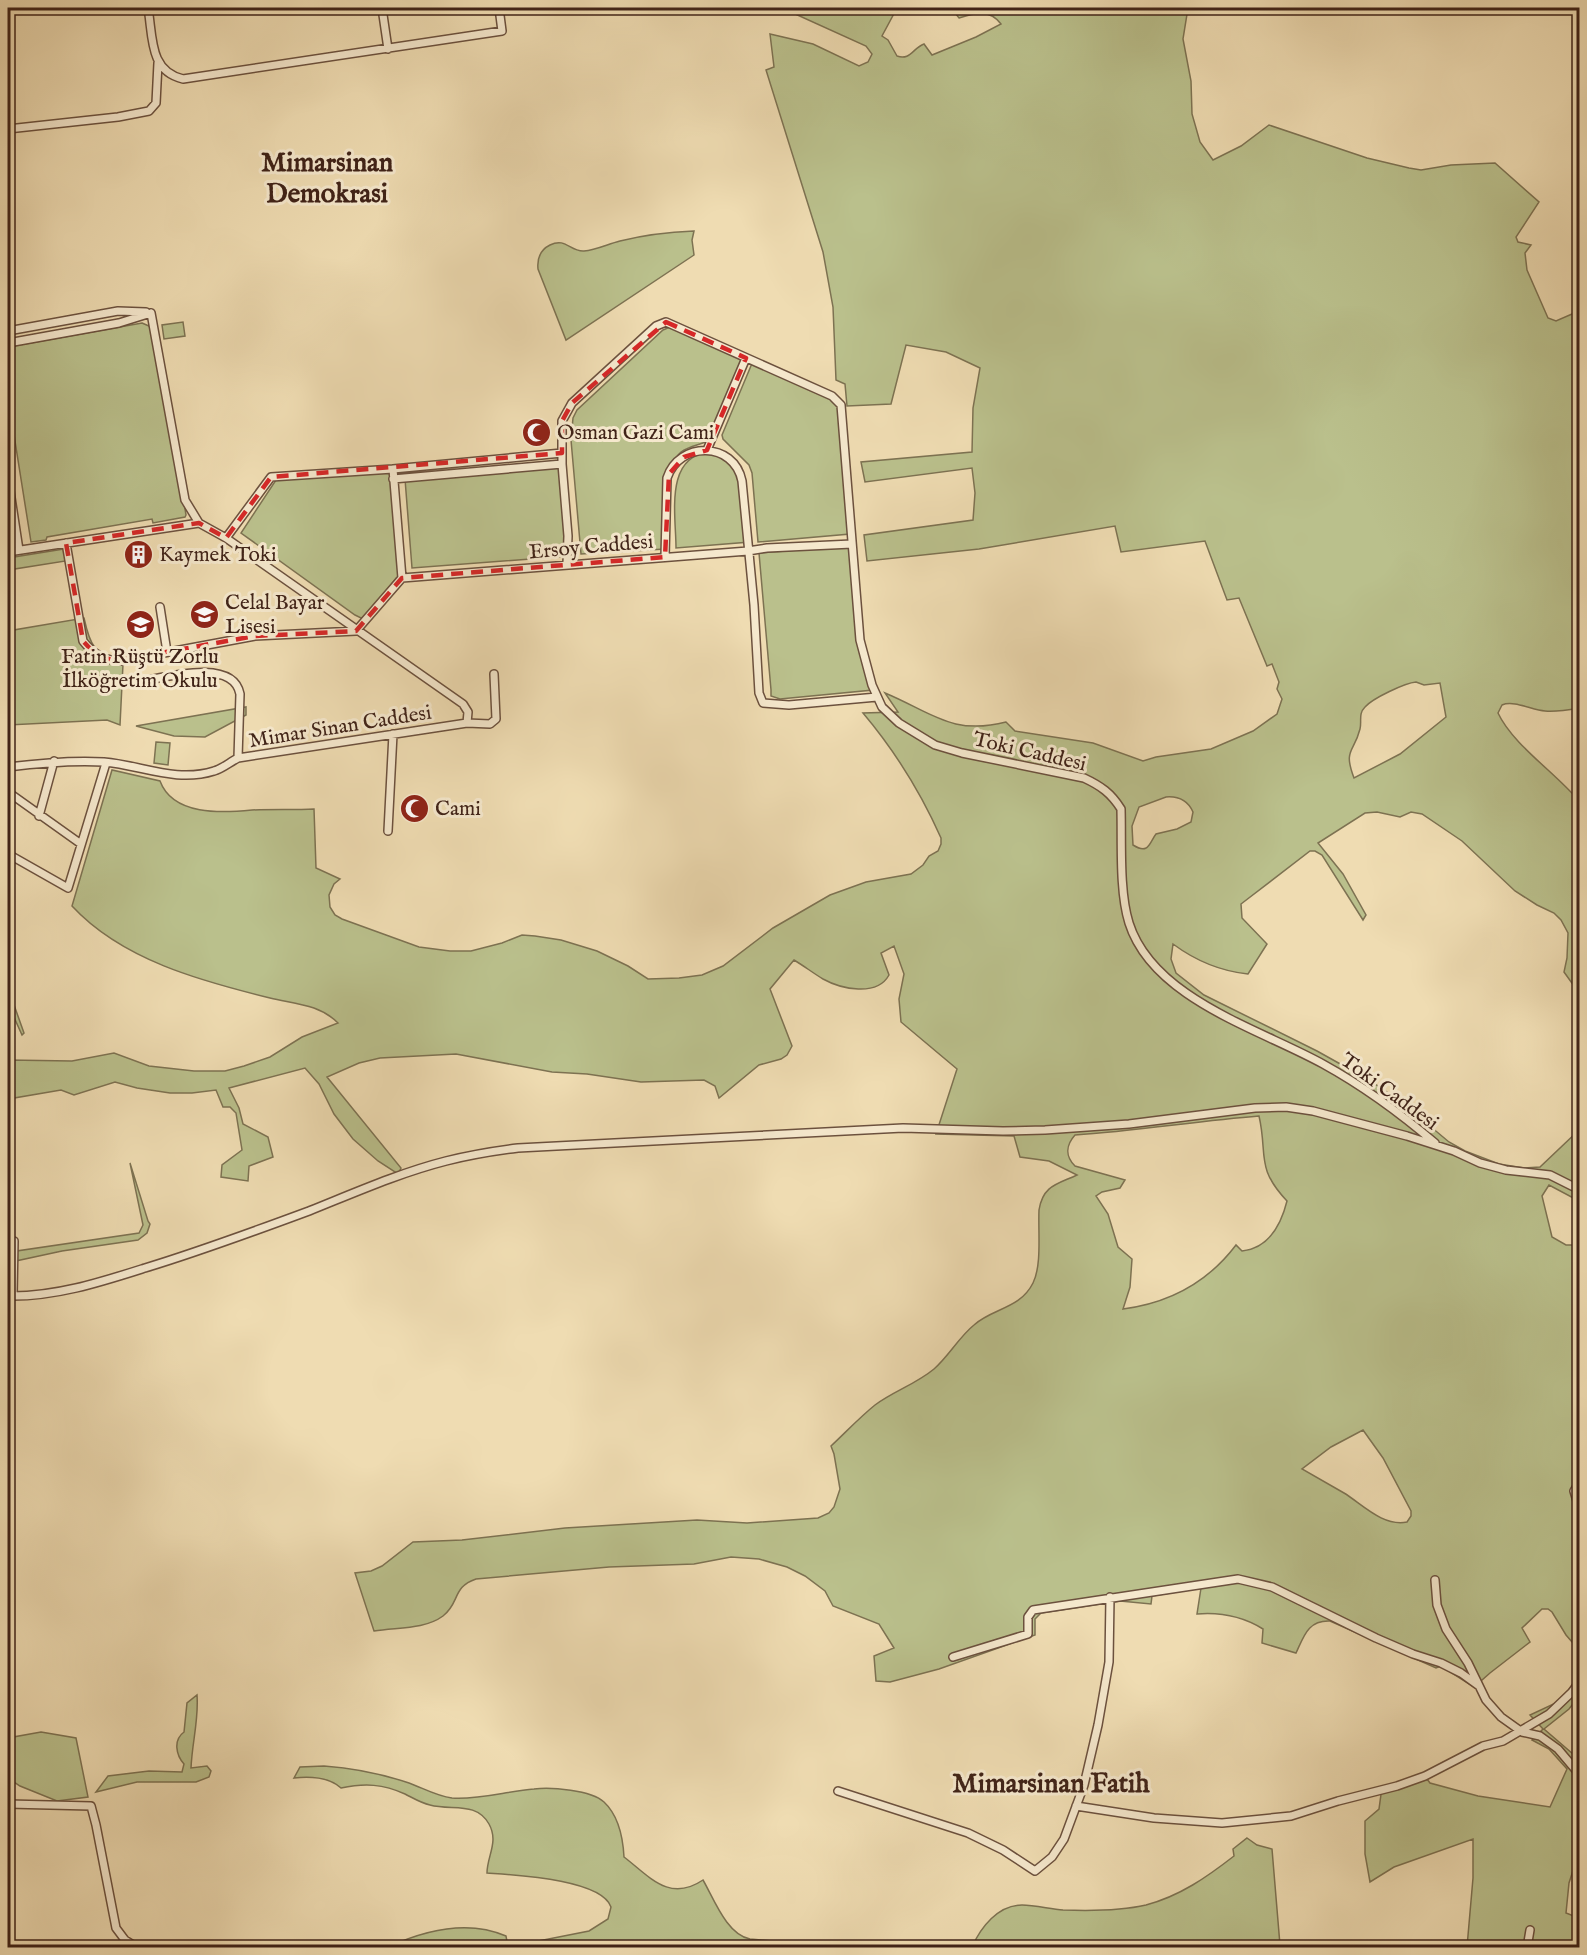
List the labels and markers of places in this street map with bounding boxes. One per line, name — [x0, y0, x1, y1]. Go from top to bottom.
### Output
mosque icon: Osman Gazi Cami — [520, 416, 552, 448]
place label: Osman Gazi Cami — [557, 420, 714, 447]
building icon: Kaymek Toki — [122, 538, 154, 570]
place label: Kaymek Toki — [159, 542, 277, 569]
place label: Celal Bayar Lisesi — [225, 590, 325, 641]
school or university icon: Celal Bayar Lisesi — [188, 598, 220, 630]
school or university icon: Fatin Rüştü Zorlu İlköğretim Okulu — [124, 609, 156, 641]
place label: Fatin Rüştü Zorlu İlköğretim Okulu — [61, 644, 219, 695]
mosque icon: Cami — [398, 792, 430, 824]
place label: Cami — [435, 796, 481, 823]

